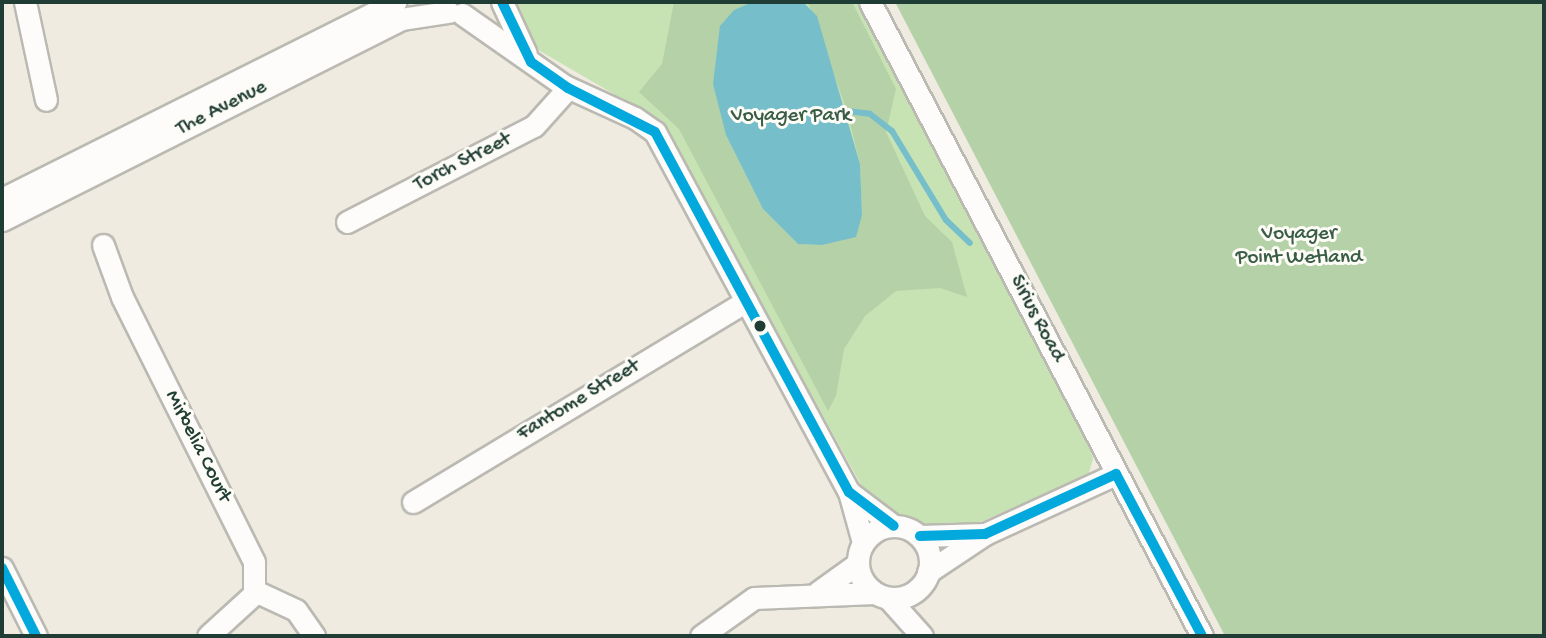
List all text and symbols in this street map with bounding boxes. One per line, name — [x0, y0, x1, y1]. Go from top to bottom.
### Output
street label: The Avenue — [172, 75, 272, 143]
park label: Voyager Park — [731, 104, 851, 130]
street label: Torch Street — [410, 128, 516, 198]
park label: Voyager Point Wetland — [1236, 222, 1362, 272]
street label: Sirius Road — [1003, 271, 1069, 367]
unlabelled marker — [753, 319, 767, 333]
street label: Fantome Street — [513, 355, 645, 447]
street label: Mirbelia Court — [158, 387, 236, 507]

